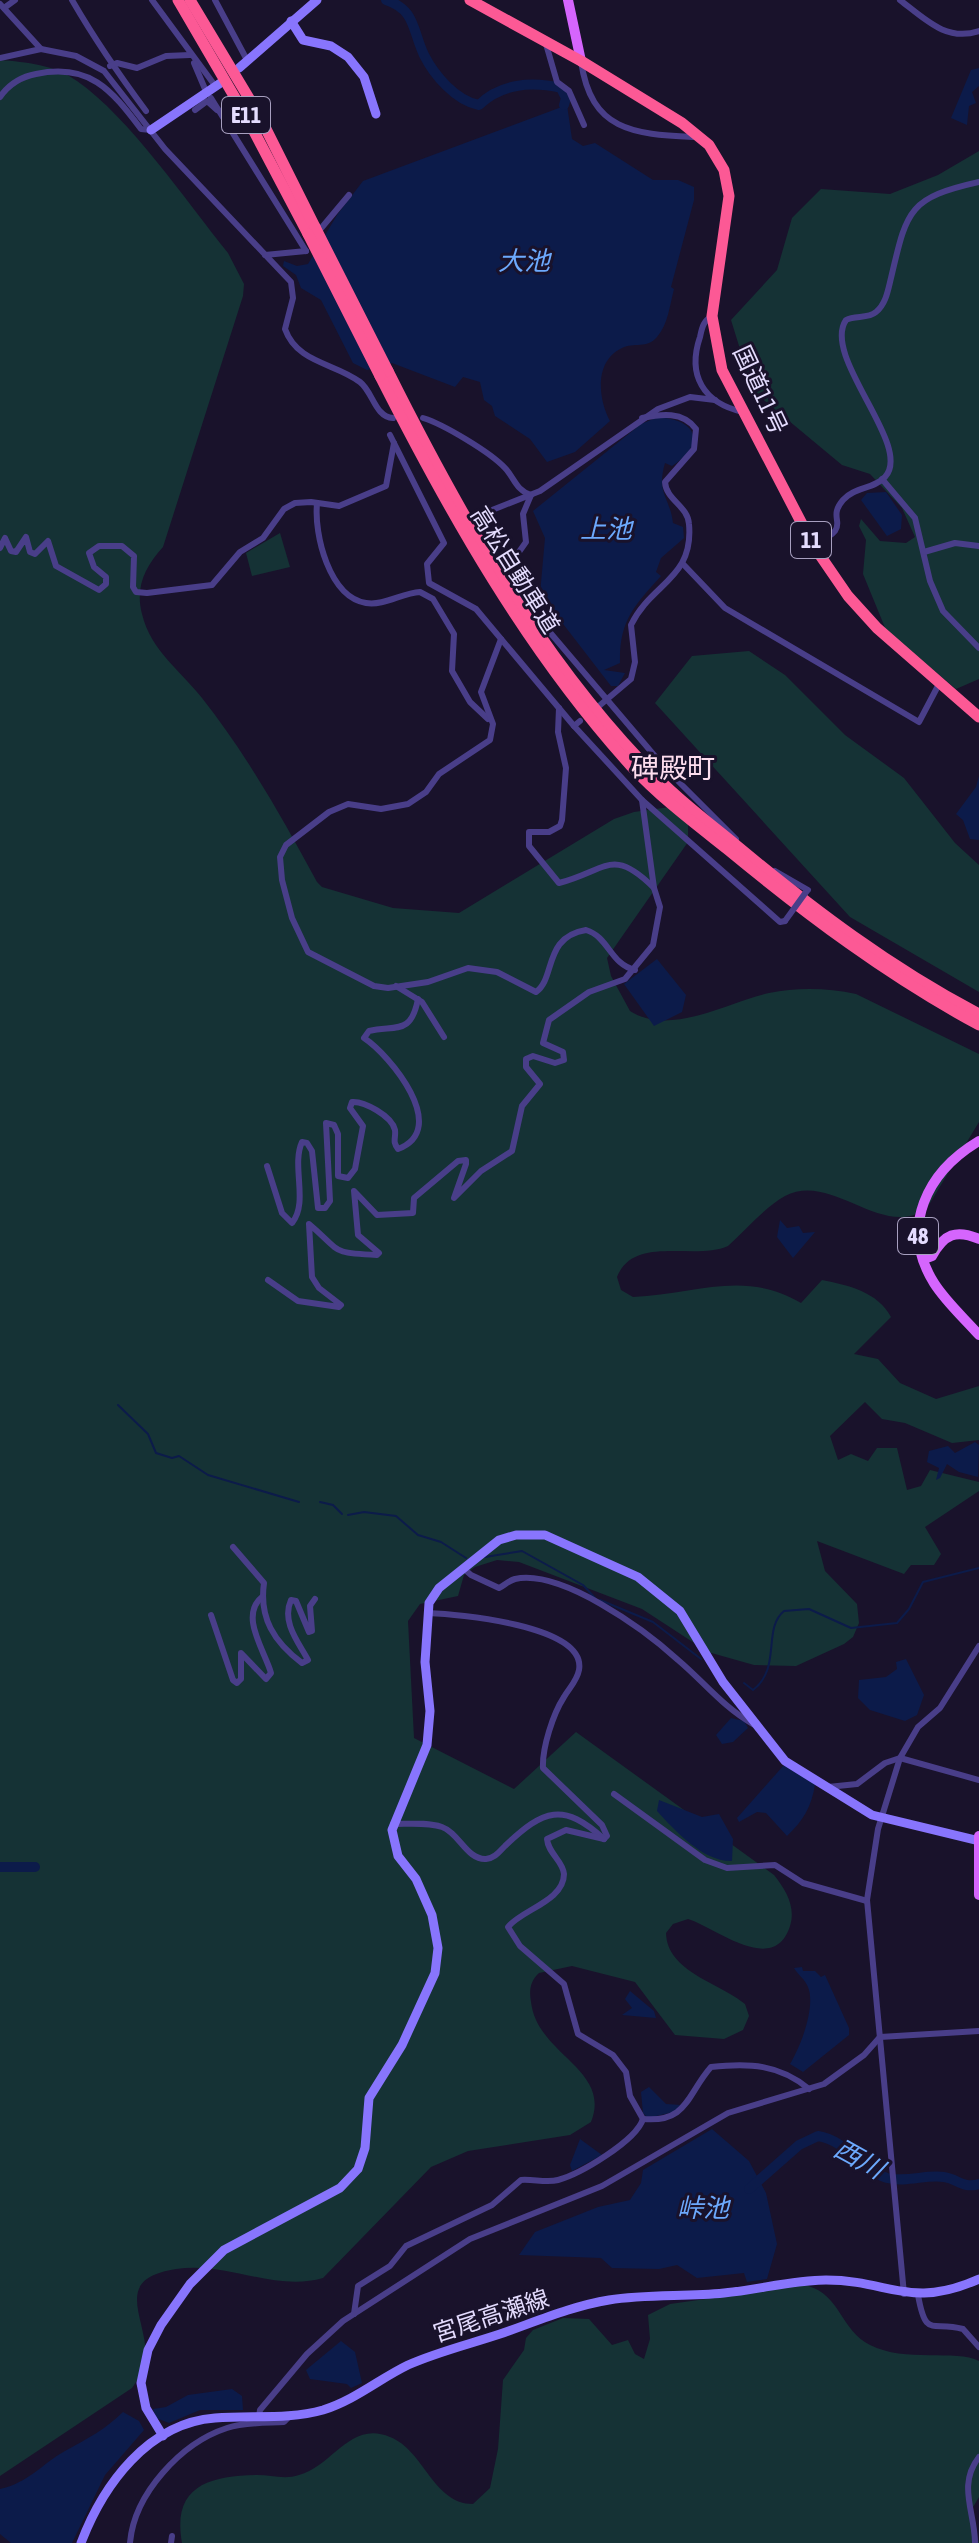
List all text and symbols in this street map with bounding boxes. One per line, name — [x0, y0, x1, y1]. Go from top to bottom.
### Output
road number: E11 — [222, 97, 270, 133]
water label: 大池 — [498, 246, 553, 276]
street label: 国道11号 — [728, 341, 793, 438]
street label: 高松自動車道 — [466, 502, 565, 638]
water label: 上池 — [580, 514, 635, 544]
road number: 11 — [791, 522, 831, 558]
district label: 碑殿町 — [631, 752, 715, 784]
road number: 48 — [898, 1218, 938, 1254]
water label: 西川 — [829, 2133, 892, 2186]
water label: 峠池 — [677, 2193, 732, 2223]
street label: 宮尾高瀬線 — [430, 2284, 552, 2347]

